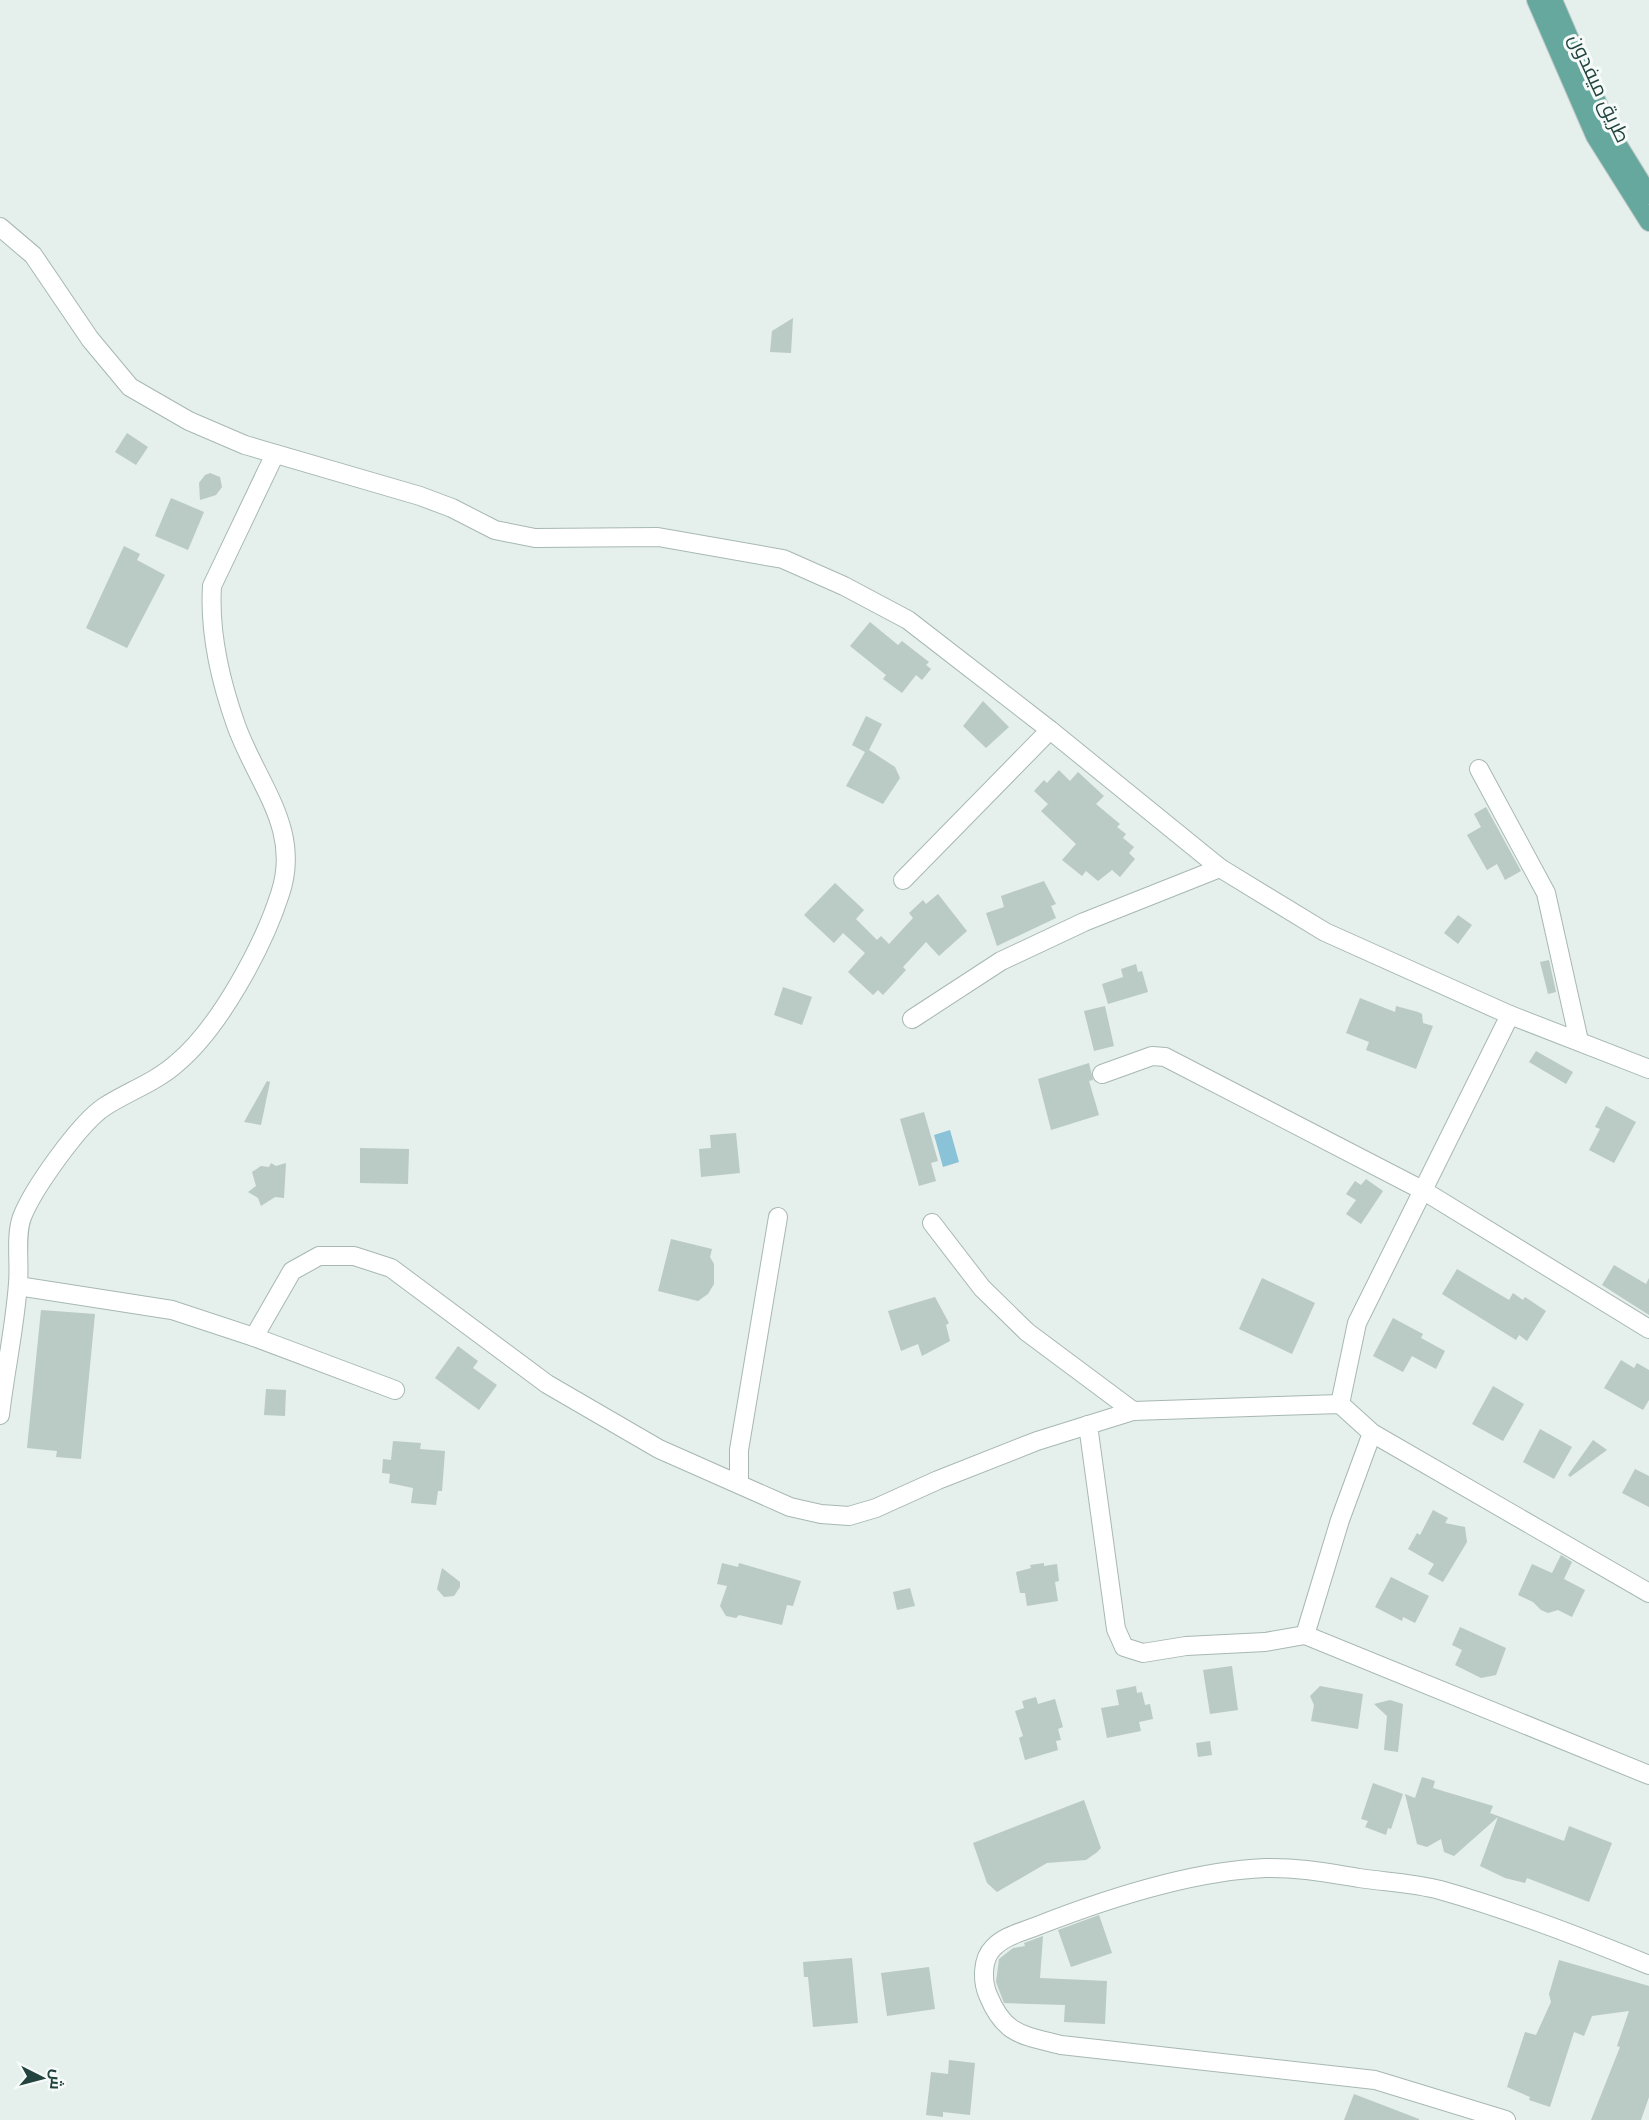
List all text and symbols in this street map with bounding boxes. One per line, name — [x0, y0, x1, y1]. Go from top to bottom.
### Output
street label: طريق ميفدون — [1563, 29, 1637, 147]
north arrow — [12, 2048, 72, 2108]
text: ش — [45, 2068, 69, 2091]

